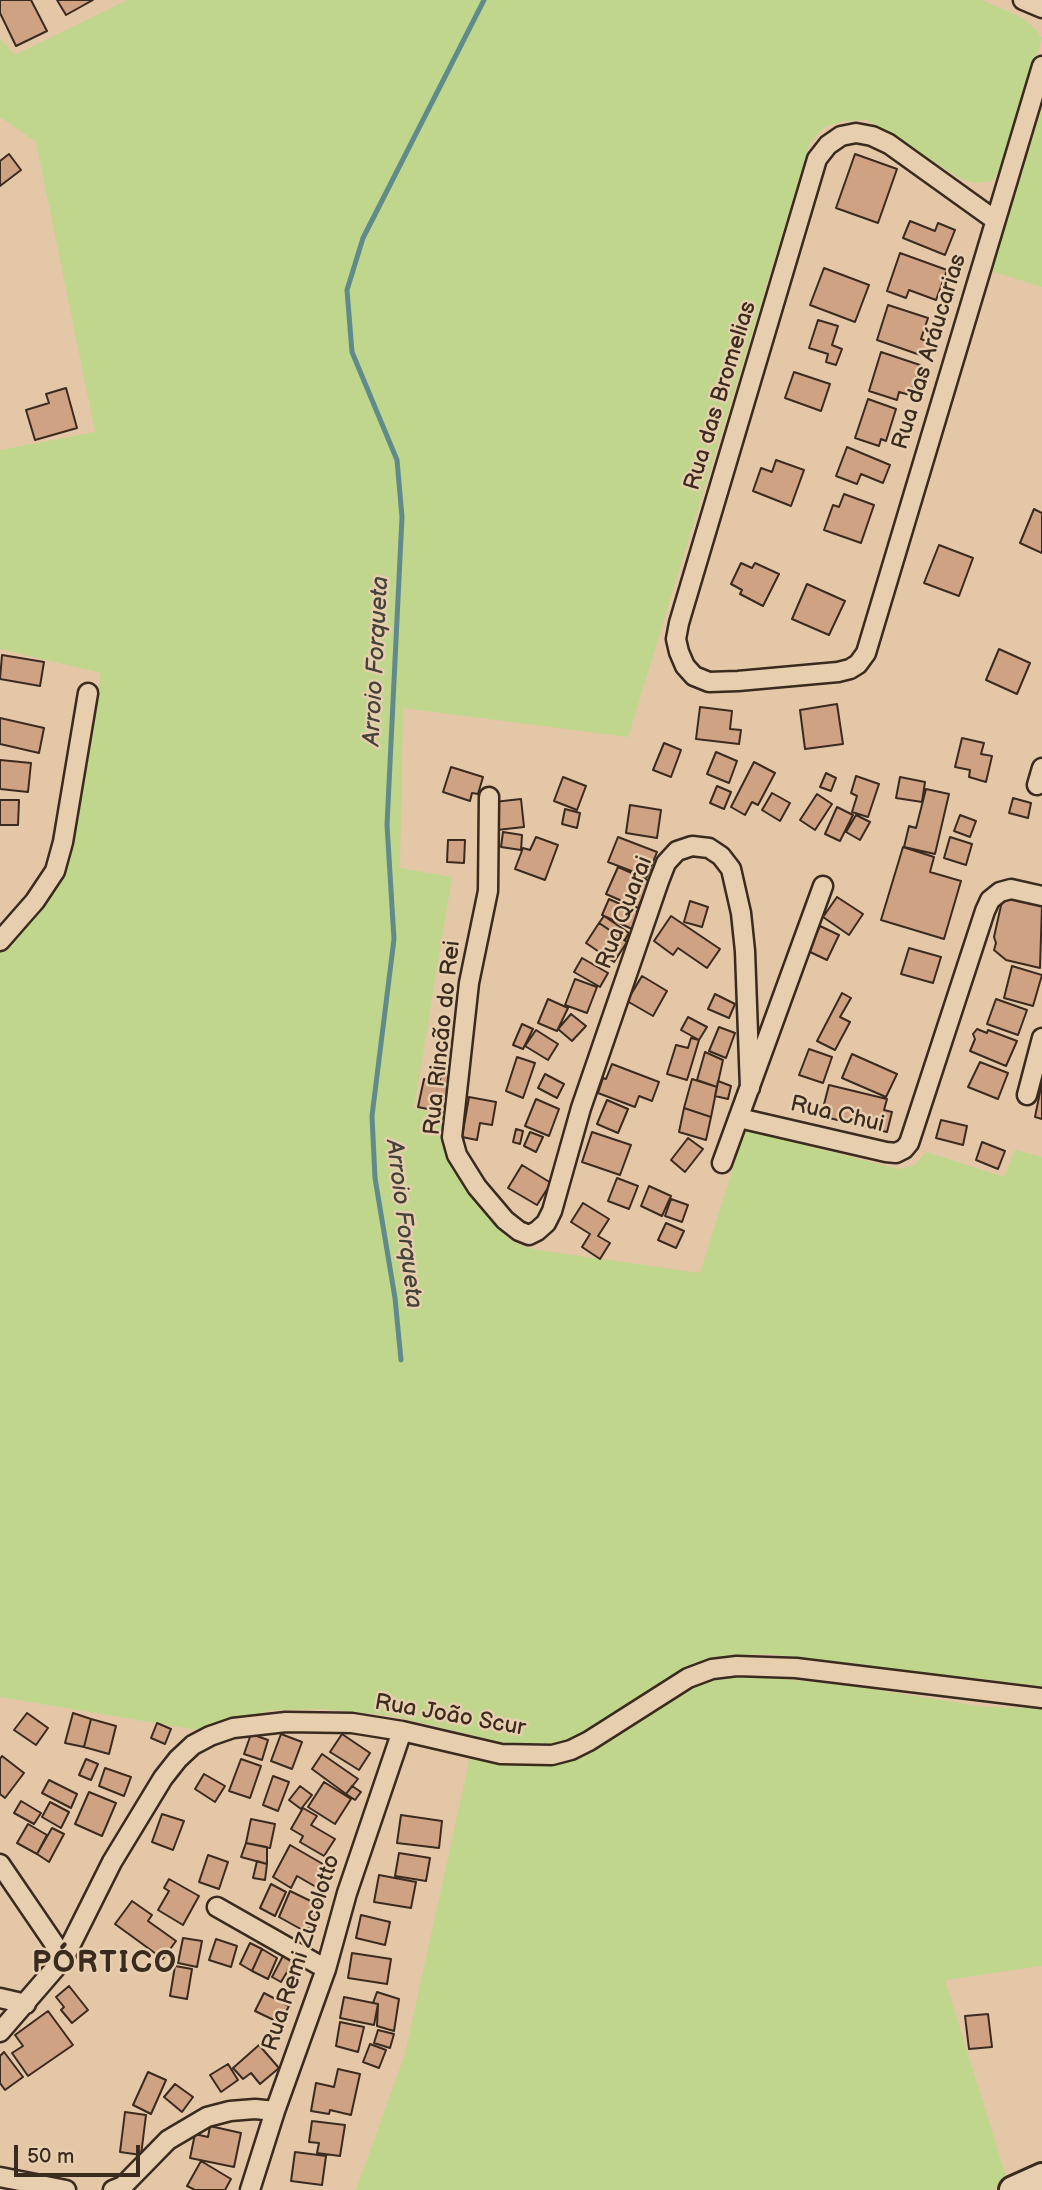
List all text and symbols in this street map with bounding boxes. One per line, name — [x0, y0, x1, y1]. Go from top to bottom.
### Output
street label: Rua das Aráucarias — [887, 251, 973, 453]
street label: Rua das Bromelias — [679, 298, 763, 494]
water label: Arroio Forqueta — [358, 575, 396, 747]
street label: Rua Quarai — [591, 853, 659, 973]
street label: Rua Rincão do Rei — [419, 939, 467, 1137]
street label: Rua Chui — [787, 1091, 887, 1139]
water label: Arroio Forqueta — [378, 1138, 428, 1310]
street label: Rua João Scur — [372, 1689, 528, 1743]
street label: Rua Remi Zucolotto — [257, 1851, 347, 2055]
district label: PÓRTICO — [33, 1946, 177, 1982]
scale bar — [18, 2130, 144, 2174]
text: 50 m — [27, 2144, 74, 2169]

